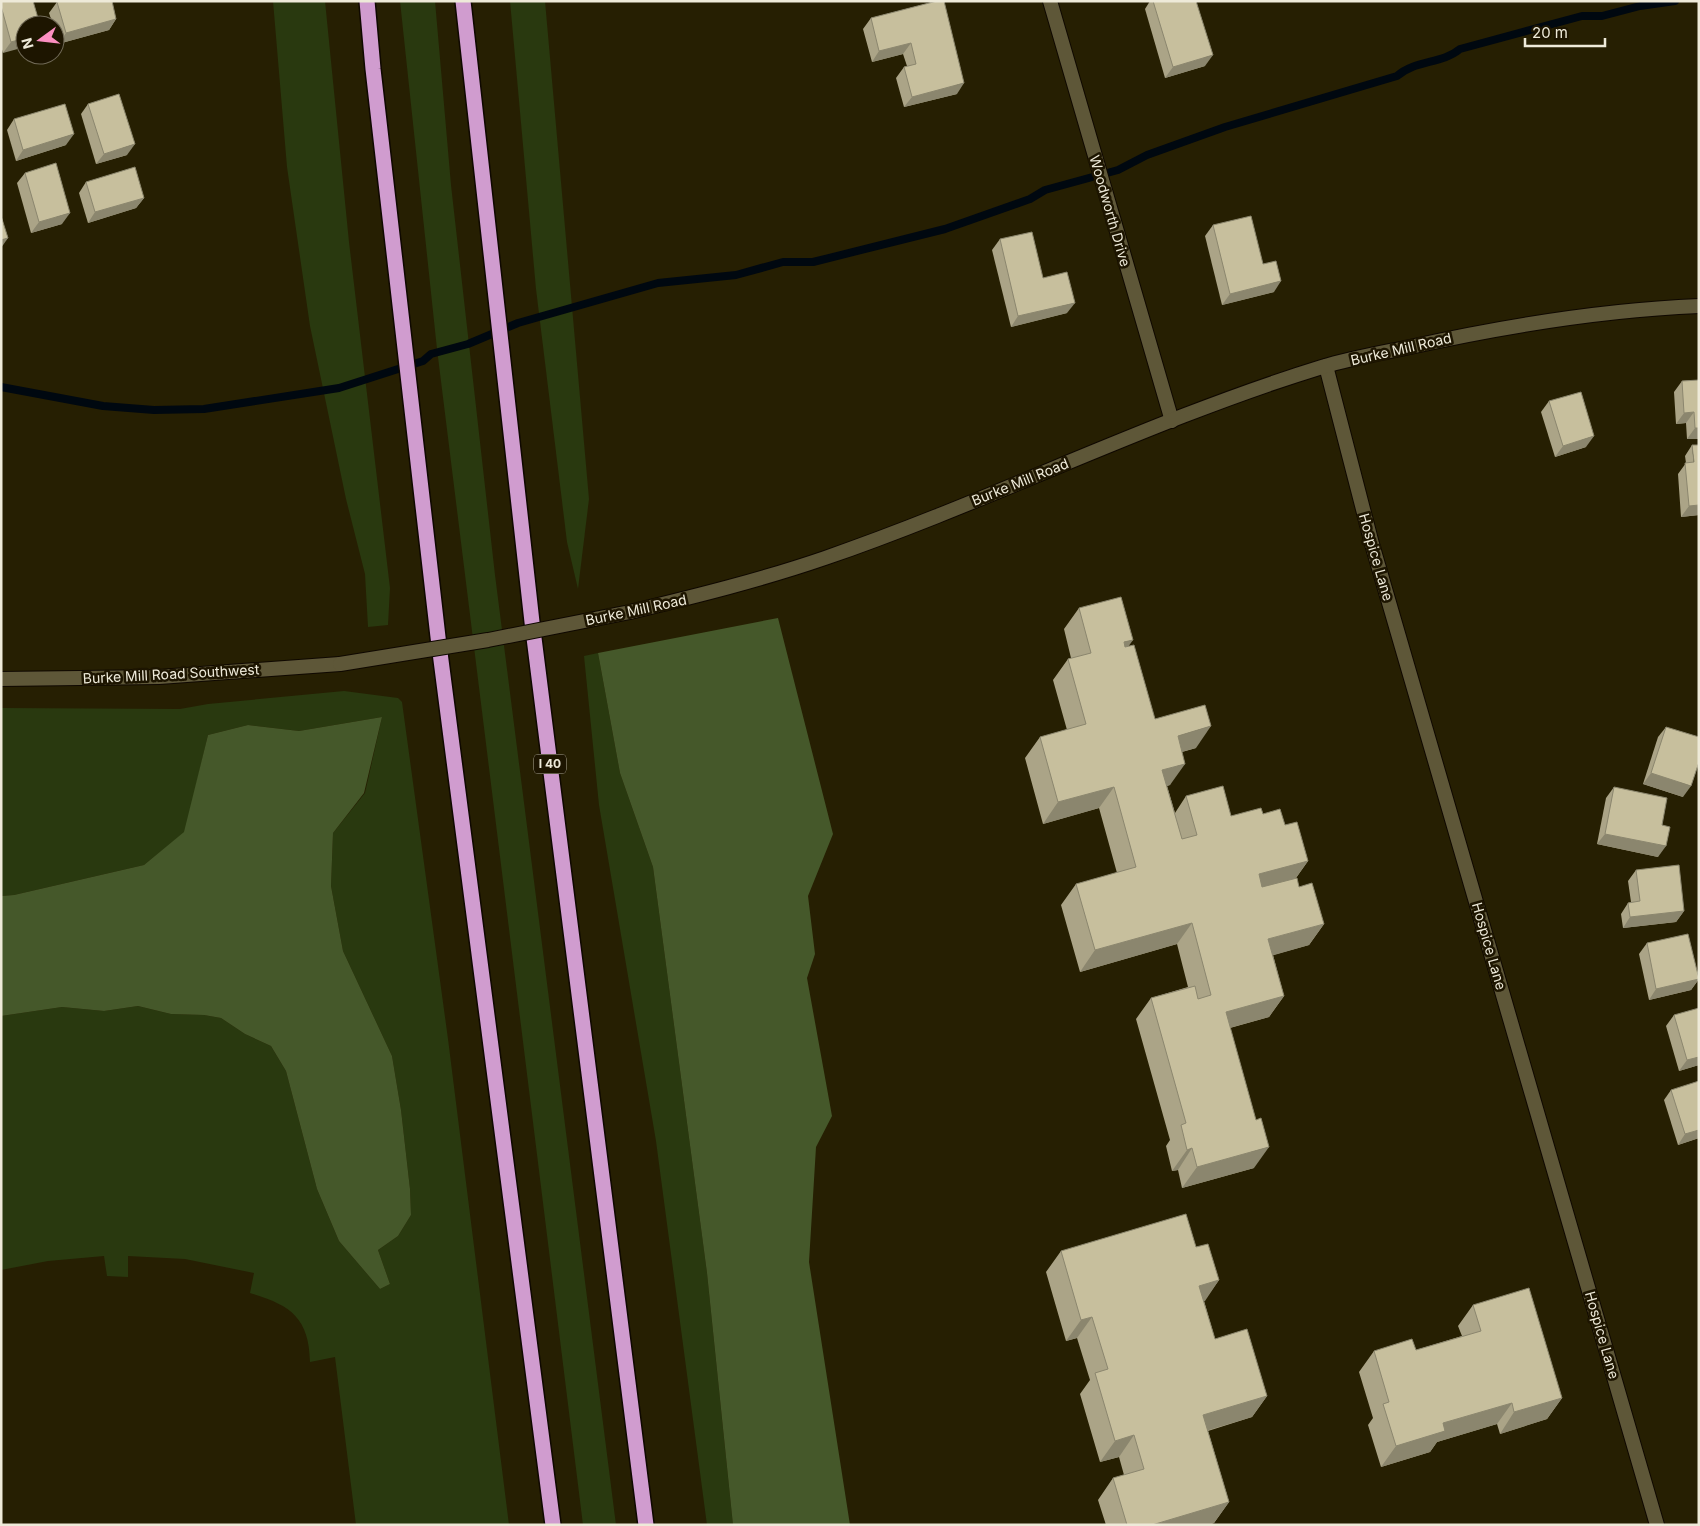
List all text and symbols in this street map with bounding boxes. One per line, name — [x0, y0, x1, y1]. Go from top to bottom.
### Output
north arrow — [15, 15, 65, 65]
scale bar — [1525, 15, 1605, 47]
text: 20 m — [1532, 23, 1568, 42]
text: N — [17, 36, 37, 51]
street label: Woodworth Drive — [1086, 153, 1135, 269]
street label: Burke Mill Road — [1349, 329, 1453, 368]
street label: Burke Mill Road — [969, 454, 1071, 509]
street label: Hospice Lane — [1356, 511, 1397, 603]
street label: Burke Mill Road — [584, 590, 688, 629]
street label: Burke Mill Road Southwest — [82, 660, 260, 687]
road number: I 40 — [534, 754, 566, 774]
street label: Hospice Lane — [1469, 900, 1510, 992]
street label: Hospice Lane — [1582, 1289, 1623, 1381]

